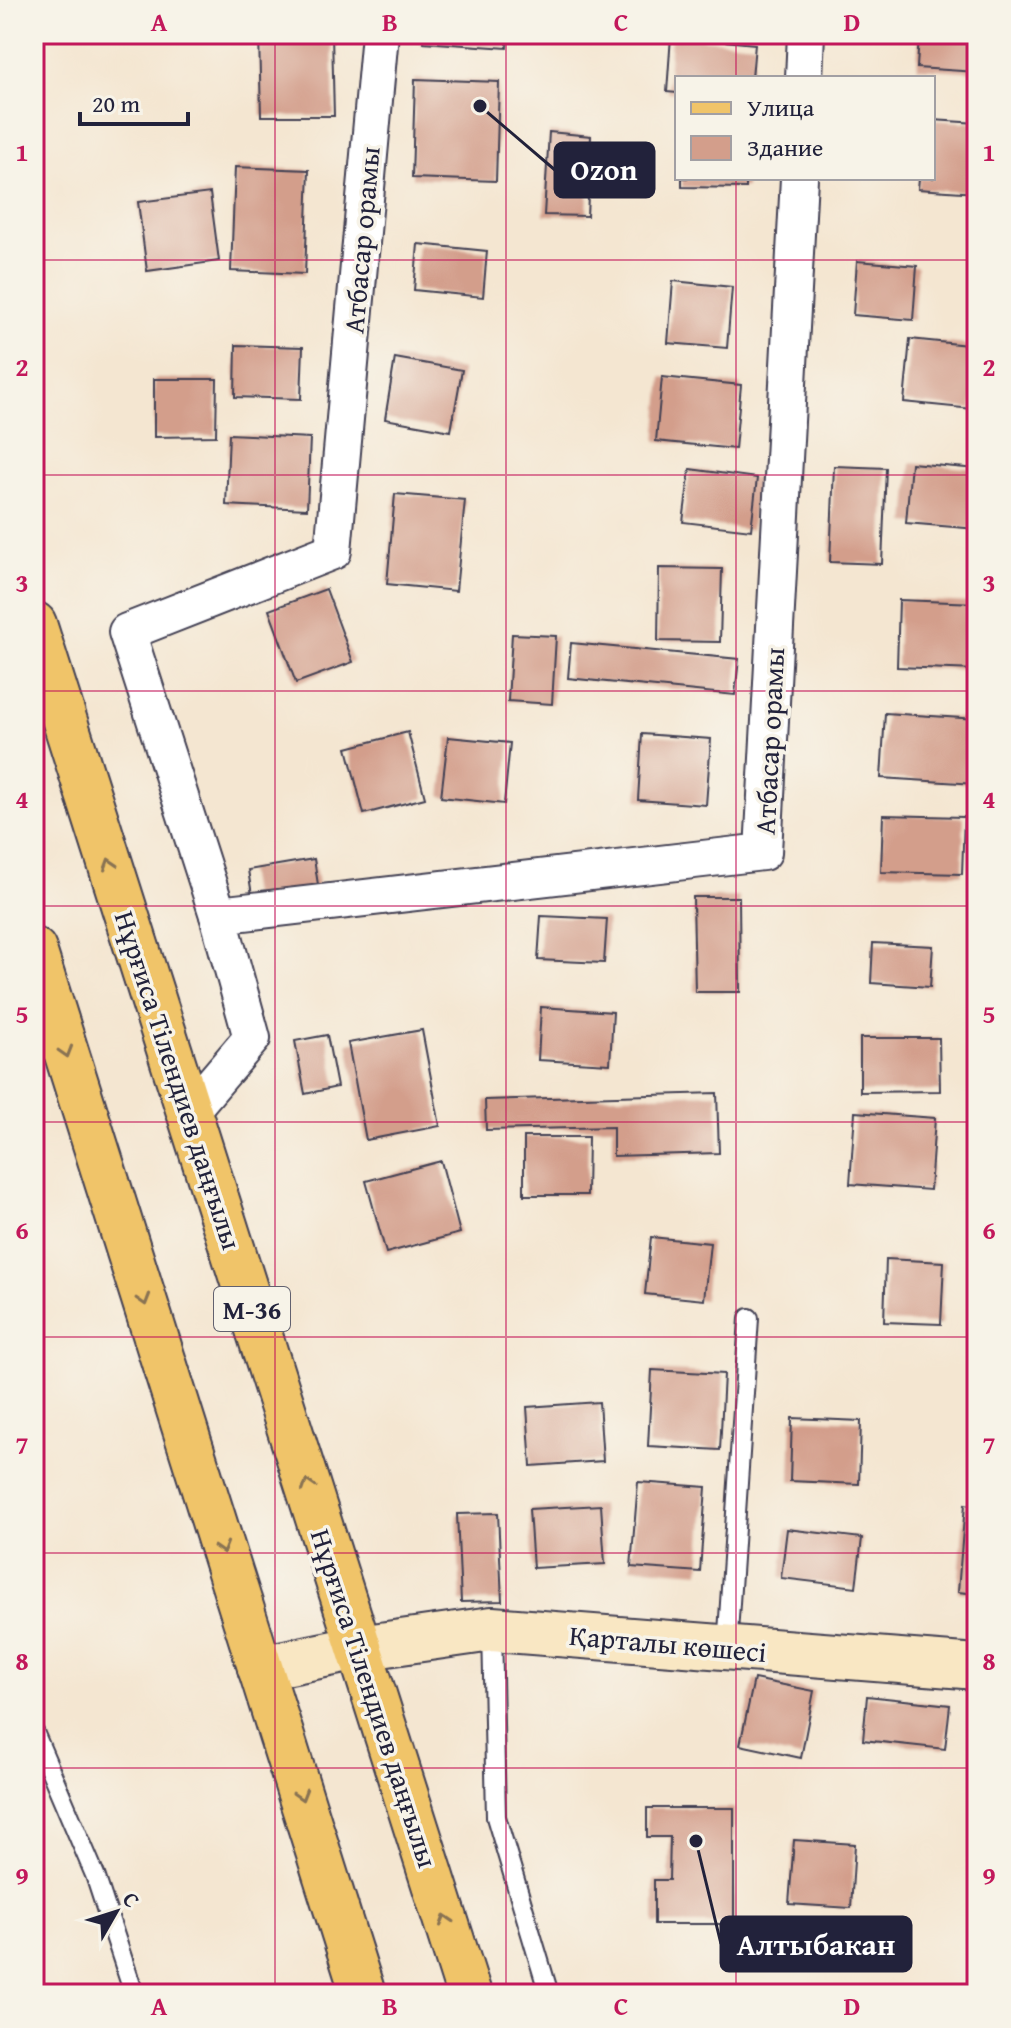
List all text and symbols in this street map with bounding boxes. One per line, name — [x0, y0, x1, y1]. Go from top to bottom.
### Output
text: A — [151, 2, 168, 41]
text: B — [382, 2, 398, 41]
text: C — [614, 2, 628, 41]
text: D — [844, 2, 860, 41]
scale bar — [80, 76, 188, 126]
legend — [675, 76, 935, 180]
text: 20 m — [92, 86, 140, 121]
text: Улица — [747, 90, 815, 125]
text: Здание — [747, 130, 823, 165]
text: 1 — [15, 132, 29, 171]
text: 1 — [982, 132, 996, 171]
callout: Ozon — [555, 143, 654, 197]
street label: Атбасар орамы — [332, 145, 390, 335]
text: Ozon — [571, 147, 638, 191]
text: 2 — [15, 347, 29, 386]
text: 2 — [982, 347, 996, 386]
text: 3 — [15, 563, 29, 602]
text: 3 — [982, 563, 996, 602]
street label: Атбасар орамы — [744, 646, 794, 836]
text: 4 — [15, 779, 29, 818]
text: 4 — [982, 779, 996, 818]
one-way arrow — [103, 857, 119, 871]
street label: Нұрғиса Тілендиев даңғылы — [105, 905, 253, 1255]
text: 5 — [15, 994, 29, 1033]
text: 5 — [982, 994, 996, 1033]
one-way arrow — [57, 1044, 73, 1058]
text: 6 — [15, 1210, 29, 1249]
text: 6 — [982, 1210, 996, 1249]
road number: M-36 — [214, 1287, 290, 1331]
one-way arrow — [135, 1292, 151, 1306]
text: 7 — [15, 1425, 29, 1464]
text: 7 — [982, 1425, 996, 1464]
one-way arrow — [301, 1479, 317, 1493]
street label: Нұрғиса Тілендиев даңғылы — [301, 1523, 449, 1873]
one-way arrow — [213, 1540, 229, 1554]
street label: Қарталы көшесі — [568, 1614, 768, 1672]
text: 8 — [15, 1641, 29, 1680]
text: 8 — [982, 1641, 996, 1680]
one-way arrow — [292, 1788, 308, 1802]
text: 9 — [15, 1856, 29, 1895]
text: 9 — [982, 1856, 996, 1895]
north arrow — [76, 1872, 156, 1952]
text: С — [115, 1885, 148, 1914]
one-way arrow — [439, 1913, 455, 1927]
callout: Алтыбакан — [721, 1917, 911, 1971]
text: Алтыбакан — [737, 1922, 895, 1966]
text: A — [151, 1986, 168, 2025]
text: B — [382, 1986, 398, 2025]
text: C — [614, 1986, 628, 2025]
text: D — [844, 1986, 860, 2025]

